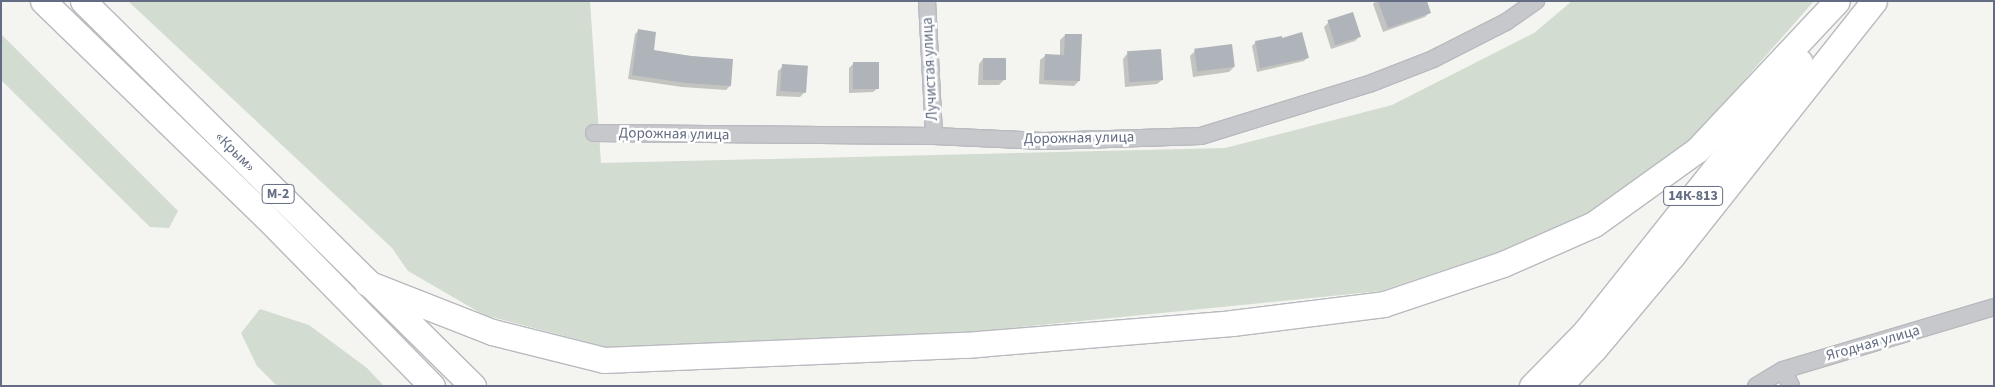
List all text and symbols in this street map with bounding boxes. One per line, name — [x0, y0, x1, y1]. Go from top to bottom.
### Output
street label: Лучистая улица — [918, 17, 942, 121]
street label: Дорожная улица — [619, 124, 729, 144]
street label: «Крым» — [211, 128, 259, 176]
street label: Дорожная улица — [1024, 128, 1134, 148]
road number: М-2 — [260, 182, 296, 205]
road number: 14К-813 — [1663, 185, 1723, 208]
street label: Ягодная улица — [1824, 321, 1922, 365]

